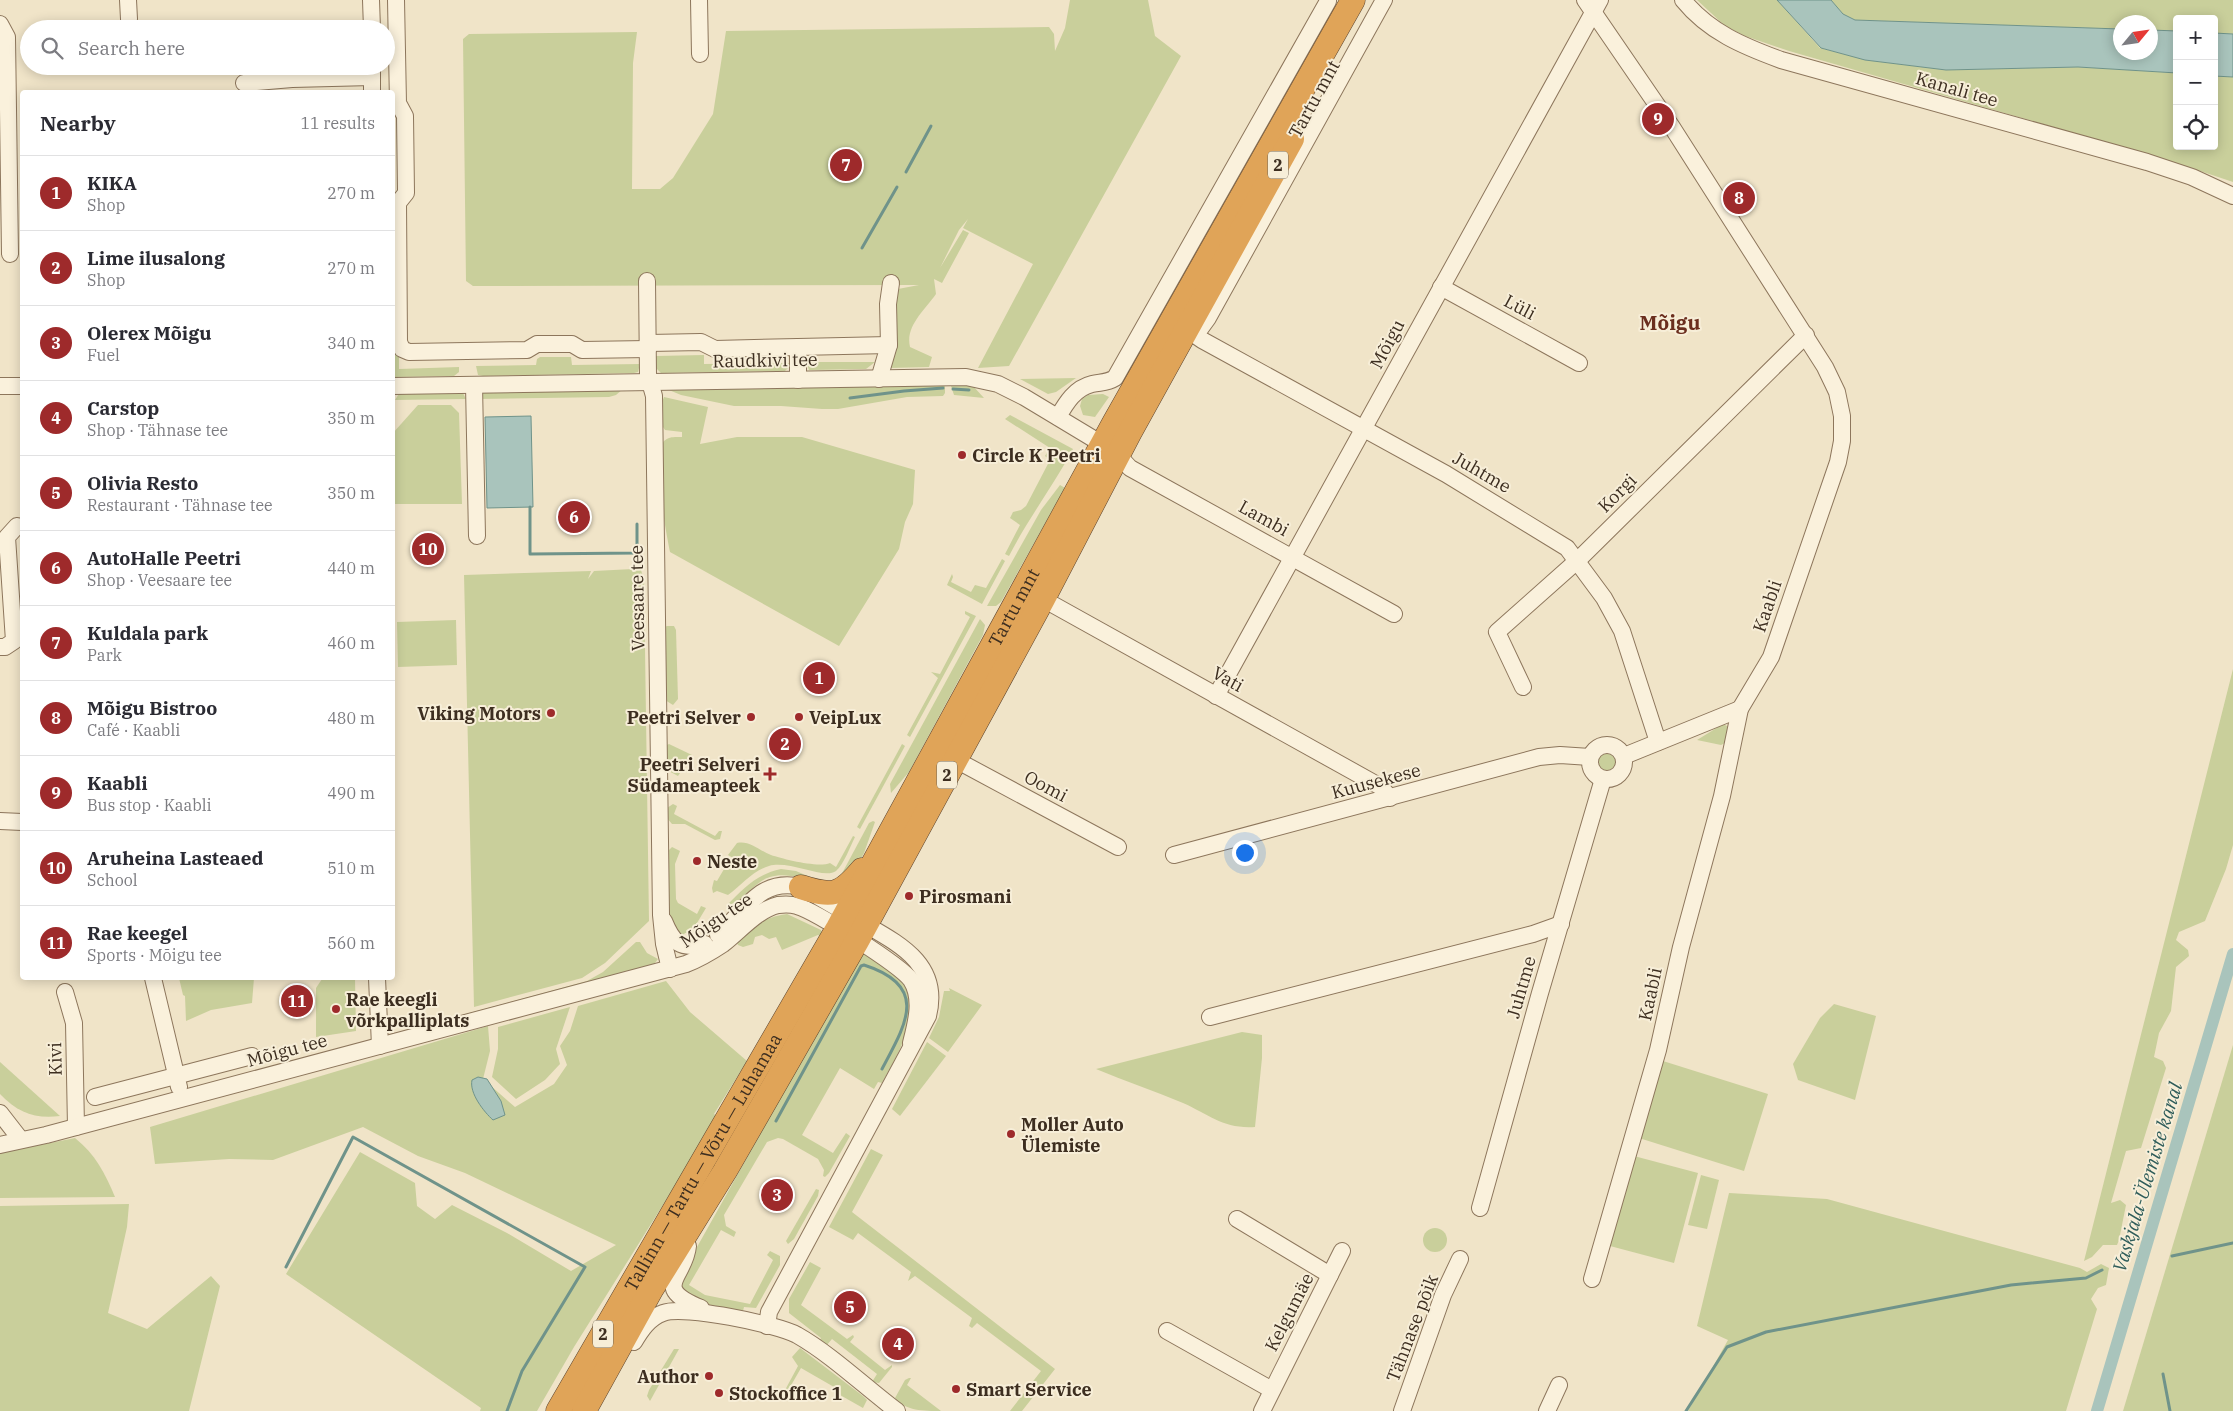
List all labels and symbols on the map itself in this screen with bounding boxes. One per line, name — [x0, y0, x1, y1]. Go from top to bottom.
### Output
north arrow — [2113, 15, 2158, 60]
street label: Tartu mnt — [1283, 56, 1345, 142]
street label: Kanali tee — [1913, 66, 2001, 112]
pin: 9 — [1642, 100, 1674, 138]
pin: 7 — [830, 146, 862, 184]
road number: 2 — [1268, 152, 1288, 178]
pin: 8 — [1723, 179, 1755, 217]
street label: Lüli — [1500, 289, 1540, 325]
district label: Mõigu — [1640, 309, 1700, 336]
street label: Mõigu — [1365, 315, 1409, 373]
street label: Raudkivi tee — [712, 348, 818, 372]
place label: Circle K Peetri — [972, 444, 1101, 467]
street label: Juhtme — [1449, 446, 1515, 498]
marker: Circle K Peetri — [956, 449, 968, 461]
street label: Korgi — [1593, 468, 1642, 517]
street label: Lambi — [1235, 495, 1294, 541]
pin: 6 — [558, 498, 590, 536]
pin: 10 — [412, 530, 444, 568]
street label: Veesaare tee — [625, 545, 649, 651]
street label: Tartu mnt — [983, 564, 1044, 650]
street label: Kaabli — [1747, 577, 1787, 635]
pin: 1 — [803, 659, 835, 697]
street label: Vati — [1208, 661, 1248, 697]
place label: Viking Motors — [417, 702, 541, 725]
place label: Peetri Selver — [627, 706, 741, 729]
place label: VeipLux — [809, 706, 882, 729]
marker: Viking Motors — [545, 707, 557, 719]
marker: Peetri Selver — [745, 711, 757, 723]
marker: VeipLux — [793, 711, 805, 723]
pin: 2 — [769, 725, 801, 763]
place label: Peetri Selveri Südameapteek — [628, 753, 761, 797]
street label: Kuusekese — [1329, 758, 1423, 804]
road number: 2 — [937, 762, 957, 788]
street label: Oomi — [1020, 765, 1072, 807]
marker: Peetri Selveri Südameapteek — [764, 768, 776, 780]
your location — [1232, 840, 1258, 866]
place label: Neste — [707, 850, 757, 873]
marker: Neste — [691, 855, 703, 867]
place label: Pirosmani — [919, 885, 1011, 908]
street label: Mõigu tee — [675, 887, 757, 953]
marker: Pirosmani — [903, 890, 915, 902]
street label: Juhtme — [1501, 953, 1541, 1021]
street label: Kaabli — [1633, 965, 1667, 1023]
pin: 11 — [281, 982, 313, 1020]
place label: Rae keegli võrkpalliplats — [346, 988, 469, 1032]
marker: Rae keegli võrkpalliplats — [330, 1003, 342, 1015]
street label: Mõigu tee — [244, 1028, 330, 1072]
street label: Tallinn — Tartu — Võru — Luhamaa — [619, 1029, 786, 1295]
street label: Kivi — [43, 1042, 67, 1076]
water label: Vaskjala-Ülemiste kanal — [2107, 1079, 2187, 1275]
place label: Moller Auto Ülemiste — [1021, 1113, 1124, 1157]
marker: Moller Auto Ülemiste — [1005, 1128, 1017, 1140]
pin: 3 — [761, 1176, 793, 1214]
street label: Kelgumäe — [1259, 1269, 1319, 1355]
street label: Tähnase põik — [1381, 1270, 1443, 1385]
pin: 5 — [834, 1288, 866, 1326]
road number: 2 — [593, 1320, 613, 1348]
pin: 4 — [882, 1325, 914, 1363]
place label: Author — [637, 1365, 699, 1388]
marker: Author — [703, 1370, 715, 1382]
place label: Smart Service — [966, 1378, 1092, 1401]
place label: Stockoffice 1 — [729, 1382, 842, 1405]
marker: Smart Service — [950, 1383, 962, 1395]
marker: Stockoffice 1 — [713, 1387, 725, 1399]

